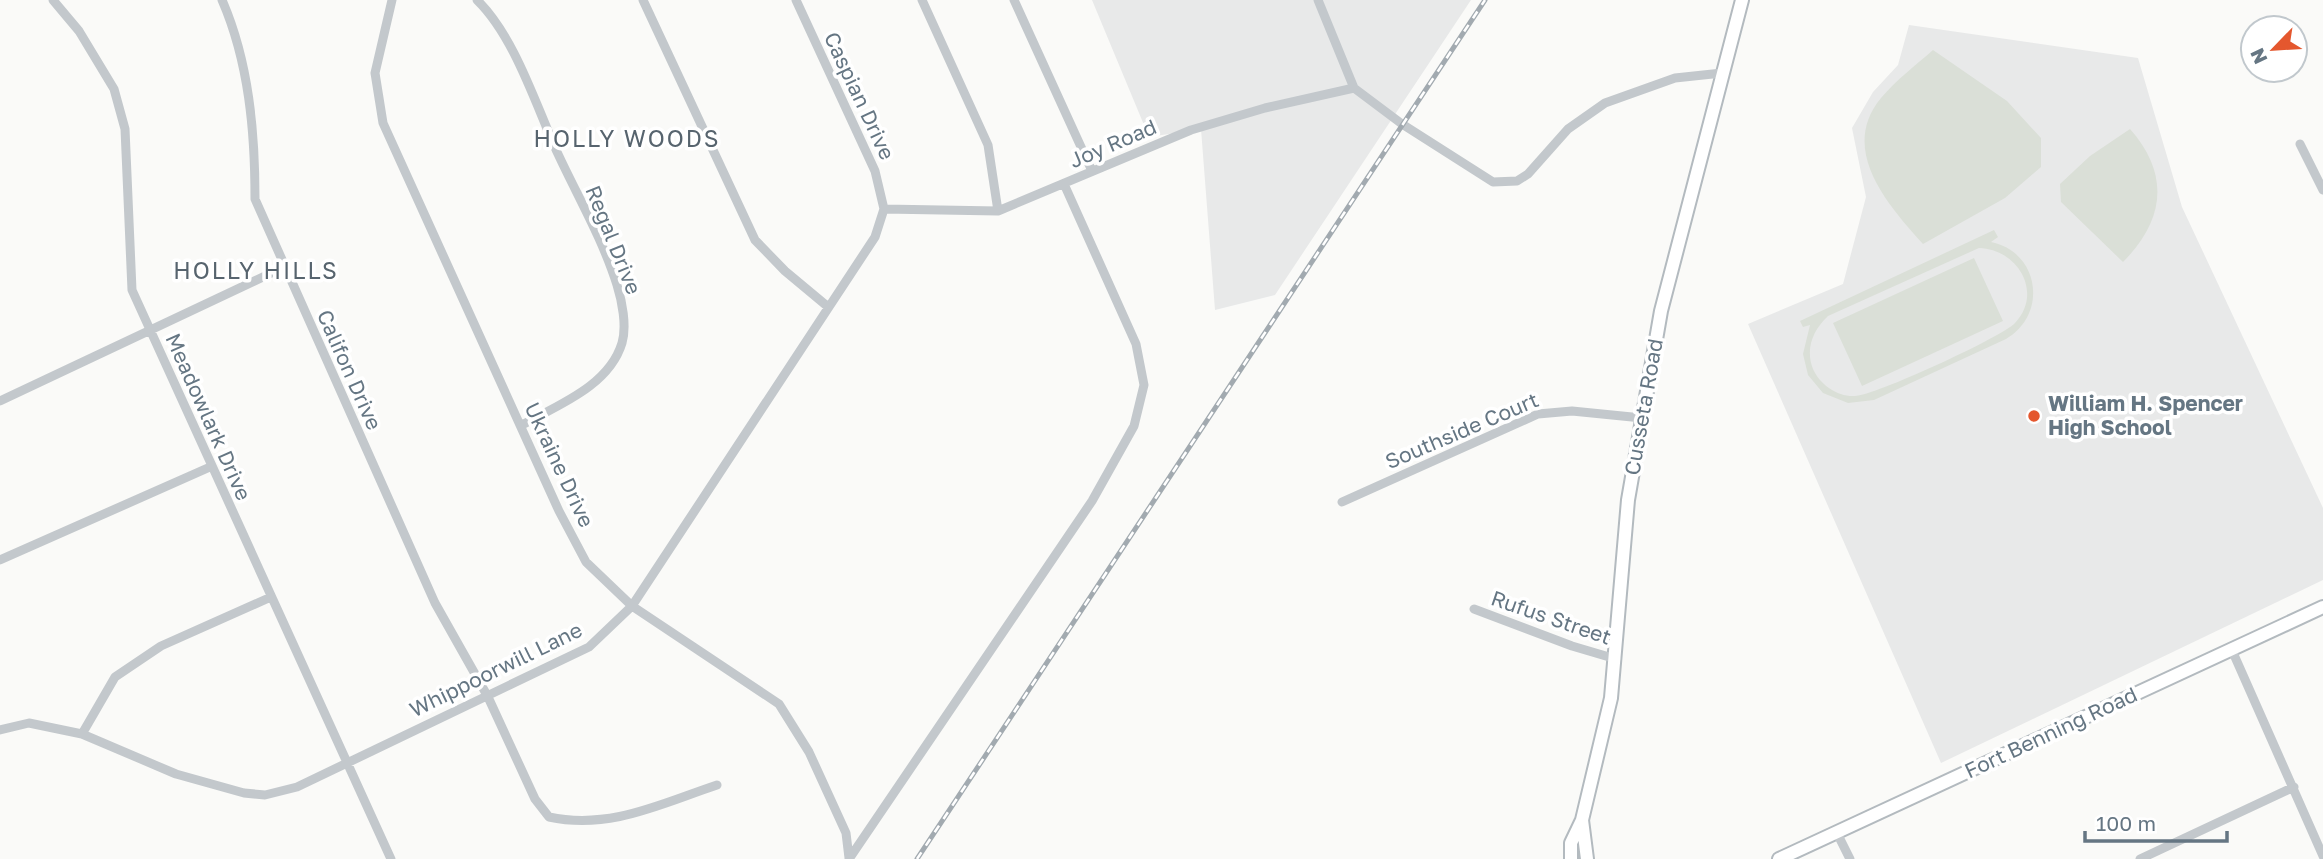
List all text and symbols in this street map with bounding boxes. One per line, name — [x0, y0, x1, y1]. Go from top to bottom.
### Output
north arrow — [2239, 14, 2309, 84]
street label: Caspian Drive — [819, 28, 901, 164]
text: N — [2245, 45, 2272, 68]
street label: Joy Road — [1065, 113, 1160, 173]
district label: HOLLY WOODS — [533, 124, 721, 152]
street label: Regal Drive — [580, 181, 648, 298]
district label: HOLLY HILLS — [173, 256, 339, 284]
street label: Califon Drive — [312, 305, 388, 434]
street label: Meadowlark Drive — [160, 329, 257, 504]
street label: Cusseta Road — [1618, 336, 1668, 477]
street label: Southside Court — [1381, 386, 1542, 474]
place label: William H. Spencer High School — [2048, 390, 2243, 440]
street label: Ukraine Drive — [520, 398, 600, 531]
marker: William H. Spencer High School — [2026, 408, 2042, 424]
street label: Rufus Street — [1488, 584, 1615, 650]
street label: Whippoorwill Lane — [405, 616, 586, 722]
street label: Fort Benning Road — [1960, 681, 2141, 783]
scale bar — [2085, 800, 2227, 844]
text: 100 m — [2096, 810, 2156, 836]

